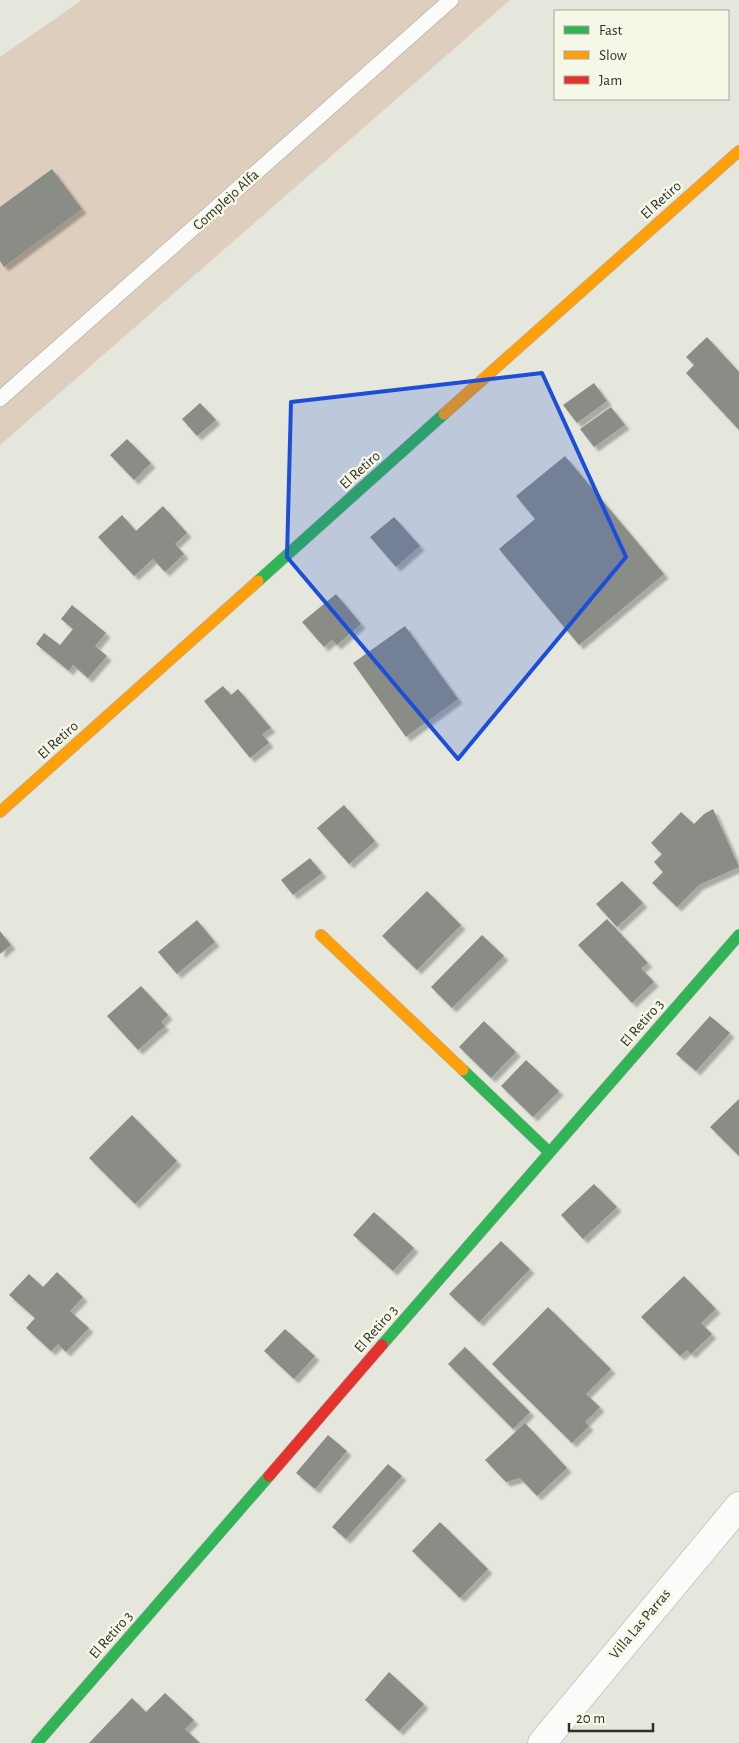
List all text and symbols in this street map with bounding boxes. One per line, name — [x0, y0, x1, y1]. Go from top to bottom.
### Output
legend — [554, 10, 729, 100]
text: Fast — [599, 23, 623, 38]
text: Slow — [599, 48, 627, 63]
text: Jam — [599, 73, 622, 88]
street label: Complejo Alfa — [190, 167, 262, 233]
street label: El Retiro — [638, 178, 684, 222]
street label: El Retiro — [337, 448, 383, 492]
street label: El Retiro — [35, 718, 81, 762]
street label: El Retiro 3 — [618, 996, 666, 1050]
street label: El Retiro 3 — [352, 1302, 400, 1356]
street label: Villa Las Parras — [607, 1586, 673, 1662]
street label: El Retiro 3 — [87, 1608, 135, 1662]
scale bar — [569, 1700, 653, 1732]
text: 20 m — [576, 1711, 605, 1726]

